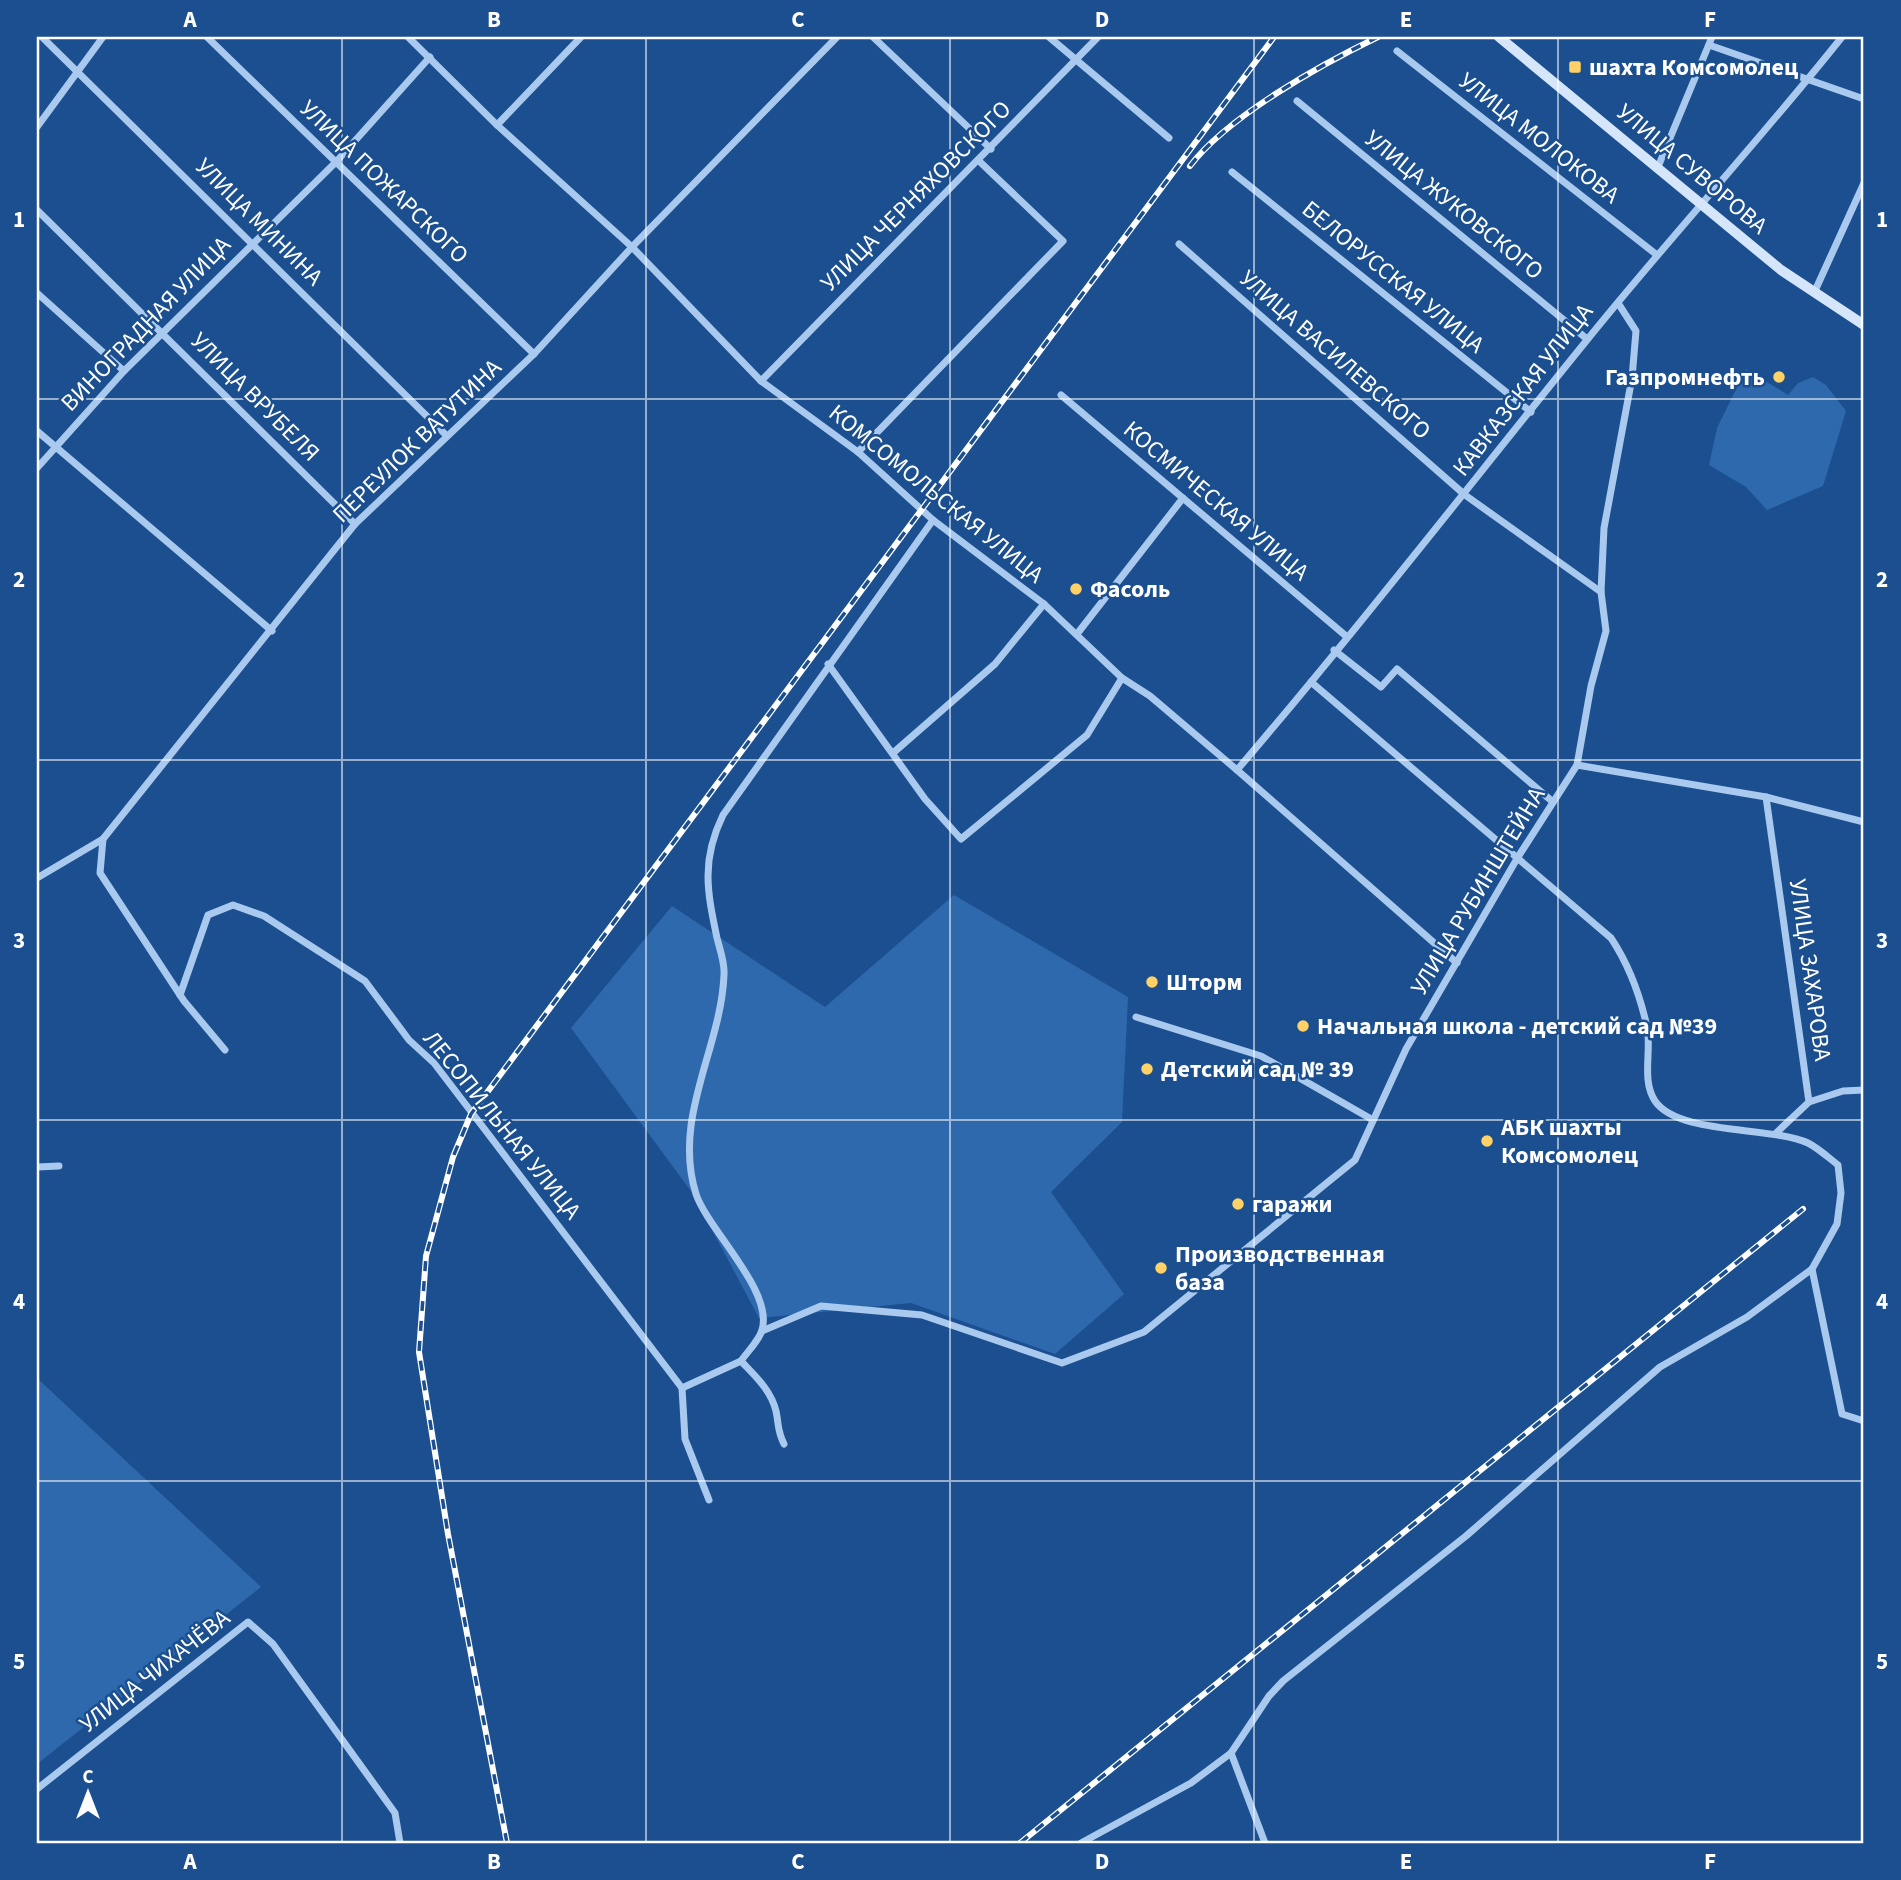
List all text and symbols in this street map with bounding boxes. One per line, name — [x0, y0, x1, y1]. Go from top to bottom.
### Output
text: A — [182, 3, 197, 36]
text: B — [487, 3, 501, 36]
text: C — [791, 3, 805, 36]
text: D — [1095, 3, 1109, 36]
text: E — [1400, 3, 1412, 36]
text: F — [1704, 3, 1716, 36]
place label: шахта Комсомолец — [1589, 50, 1798, 85]
marker: шахта Комсомолец — [1567, 59, 1583, 75]
street label: УЛИЦА МОЛОКОВА — [1451, 64, 1627, 212]
street label: УЛИЦА ПОЖАРСКОГО — [292, 92, 476, 272]
street label: УЛИЦА ЧЕРНЯХОВСКОГО — [813, 93, 1019, 299]
street label: УЛИЦА СУВОРОВА — [1609, 95, 1775, 243]
street label: УЛИЦА ЖУКОВСКОГО — [1357, 122, 1551, 288]
street label: УЛИЦА МИНИНА — [187, 150, 331, 294]
street label: БЕЛОРУССКАЯ УЛИЦА — [1294, 192, 1492, 362]
text: 1 — [13, 203, 25, 236]
text: 1 — [1876, 203, 1888, 236]
street label: ВИНОГРАДНАЯ УЛИЦА — [53, 228, 239, 420]
street label: УЛИЦА ВАСИЛЕВСКОГО — [1232, 262, 1438, 448]
street label: КАВКАЗСКАЯ УЛИЦА — [1444, 296, 1602, 484]
street label: УЛИЦА ВРУБЕЛЯ — [182, 324, 328, 470]
street label: ПЕРЕУЛОК ВАТУТИНА — [325, 351, 509, 531]
place label: Газпромнефть — [1605, 360, 1765, 395]
marker: Газпромнефть — [1771, 369, 1787, 385]
street label: КОМСОМОЛЬСКАЯ УЛИЦА — [821, 396, 1051, 592]
street label: КОСМИЧЕСКАЯ УЛИЦА — [1115, 413, 1317, 589]
text: 2 — [13, 563, 25, 596]
text: 2 — [1876, 563, 1888, 596]
place label: Фасоль — [1090, 572, 1171, 607]
marker: Фасоль — [1068, 581, 1084, 597]
street label: УЛИЦА РУБИНШТЕЙНА — [1402, 780, 1554, 1002]
street label: УЛИЦА ЗАХАРОВА — [1780, 877, 1840, 1063]
text: 3 — [13, 924, 25, 957]
text: 3 — [1876, 924, 1888, 957]
place label: Шторм — [1166, 965, 1242, 1000]
marker: Шторм — [1144, 974, 1160, 990]
place label: Начальная школа - детский сад №39 — [1317, 1009, 1717, 1044]
marker: Начальная школа - детский сад №39 — [1295, 1018, 1311, 1034]
street label: ЛЕСОПИЛЬНАЯ УЛИЦА — [415, 1023, 589, 1227]
place label: Детский сад № 39 — [1161, 1052, 1354, 1087]
marker: Детский сад № 39 — [1139, 1061, 1155, 1077]
place label: АБК шахты Комсомолец — [1500, 1110, 1638, 1173]
marker: АБК шахты Комсомолец — [1479, 1133, 1495, 1149]
place label: гаражи — [1252, 1187, 1333, 1222]
marker: гаражи — [1230, 1196, 1246, 1212]
place label: Производственная база — [1175, 1237, 1385, 1300]
marker: Производственная база — [1153, 1260, 1169, 1276]
text: 4 — [13, 1285, 25, 1318]
text: 4 — [1876, 1285, 1888, 1318]
street label: УЛИЦА ЧИХАЧЁВА — [72, 1601, 238, 1741]
text: 5 — [13, 1645, 25, 1678]
text: 5 — [1876, 1645, 1888, 1678]
north arrow — [52, 1758, 122, 1828]
text: С — [82, 1764, 94, 1791]
text: A — [182, 1845, 197, 1878]
text: B — [487, 1845, 501, 1878]
text: C — [791, 1845, 805, 1878]
text: D — [1095, 1845, 1109, 1878]
text: E — [1400, 1845, 1412, 1878]
text: F — [1704, 1845, 1716, 1878]

